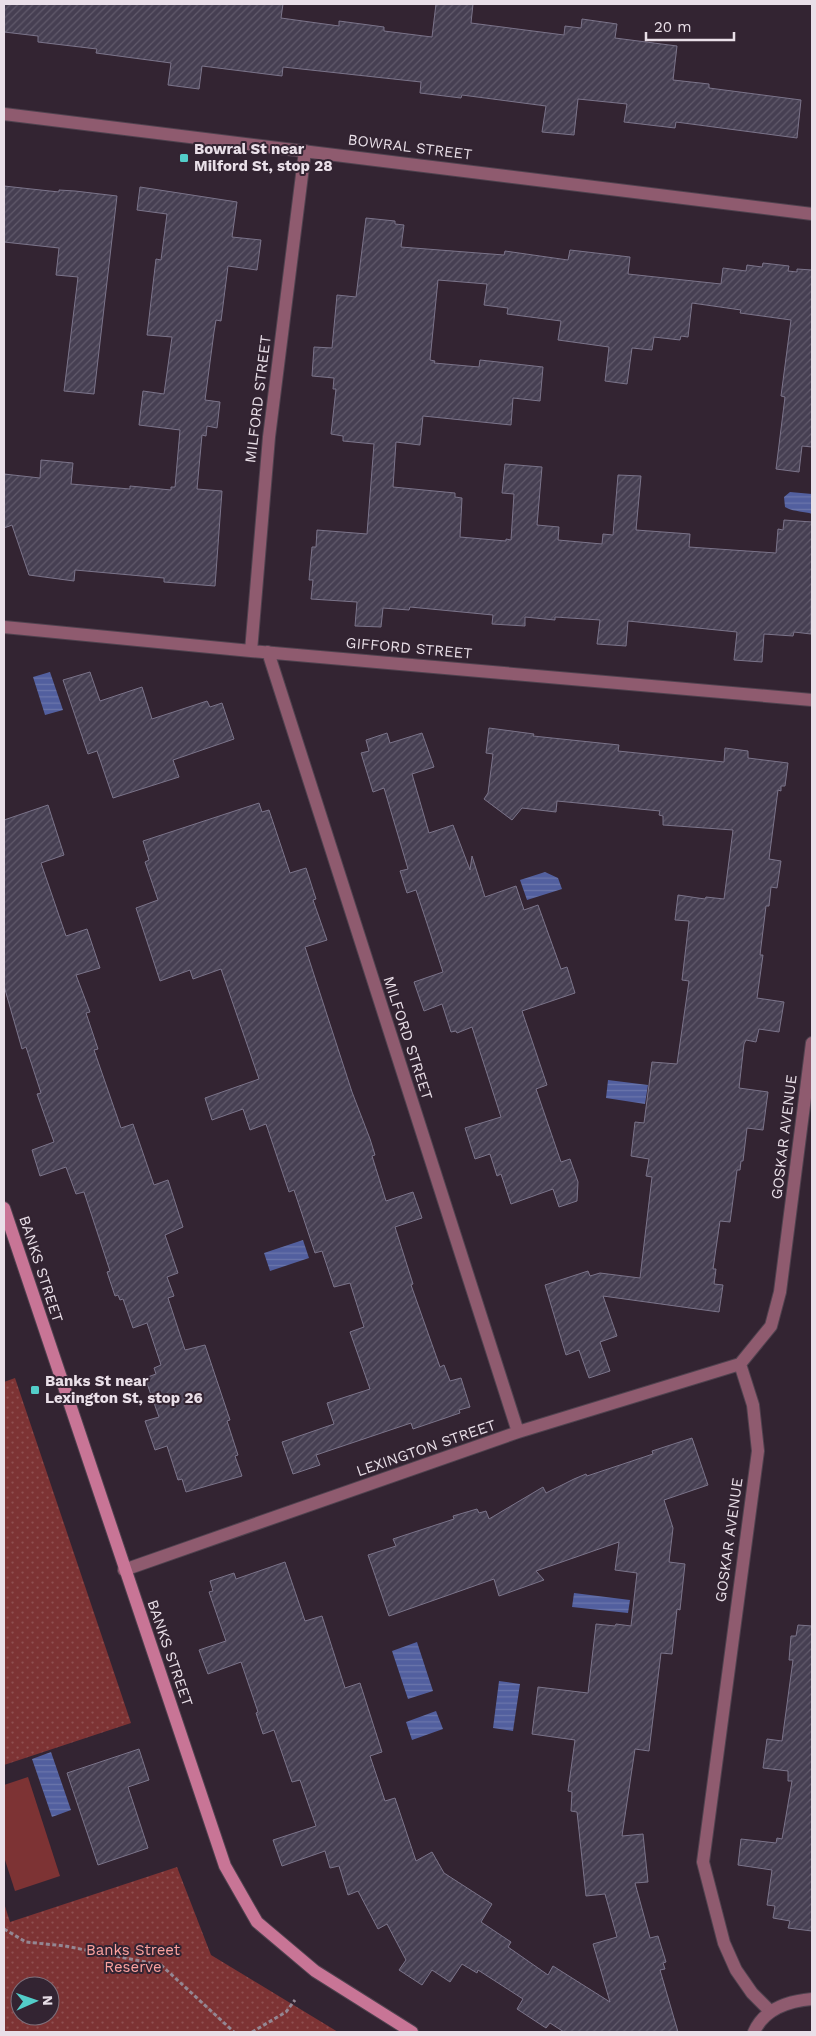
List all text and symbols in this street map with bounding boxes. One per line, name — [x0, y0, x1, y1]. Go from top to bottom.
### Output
scale bar — [646, 10, 734, 42]
text: 20 m — [654, 18, 692, 36]
street label: BOWRAL STREET — [347, 130, 473, 164]
place label: Bowral St near Milford St, stop 28 — [194, 140, 333, 175]
marker: Bowral St near Milford St, stop 28 — [178, 152, 190, 164]
street label: MILFORD STREET — [241, 334, 275, 464]
street label: GIFFORD STREET — [345, 634, 473, 662]
street label: MILFORD STREET — [380, 974, 436, 1102]
street label: GOSKAR AVENUE — [767, 1074, 801, 1200]
street label: BANKS STREET — [15, 1213, 67, 1325]
place label: Banks St near Lexington St, stop 26 — [45, 1372, 203, 1407]
marker: Banks St near Lexington St, stop 26 — [29, 1384, 41, 1396]
street label: LEXINGTON STREET — [354, 1416, 498, 1480]
street label: GOSKAR AVENUE — [711, 1477, 747, 1603]
street label: BANKS STREET — [143, 1597, 197, 1709]
park label: Banks Street Reserve — [86, 1941, 181, 1976]
north arrow — [10, 1976, 60, 2026]
text: N — [40, 1995, 56, 2006]

